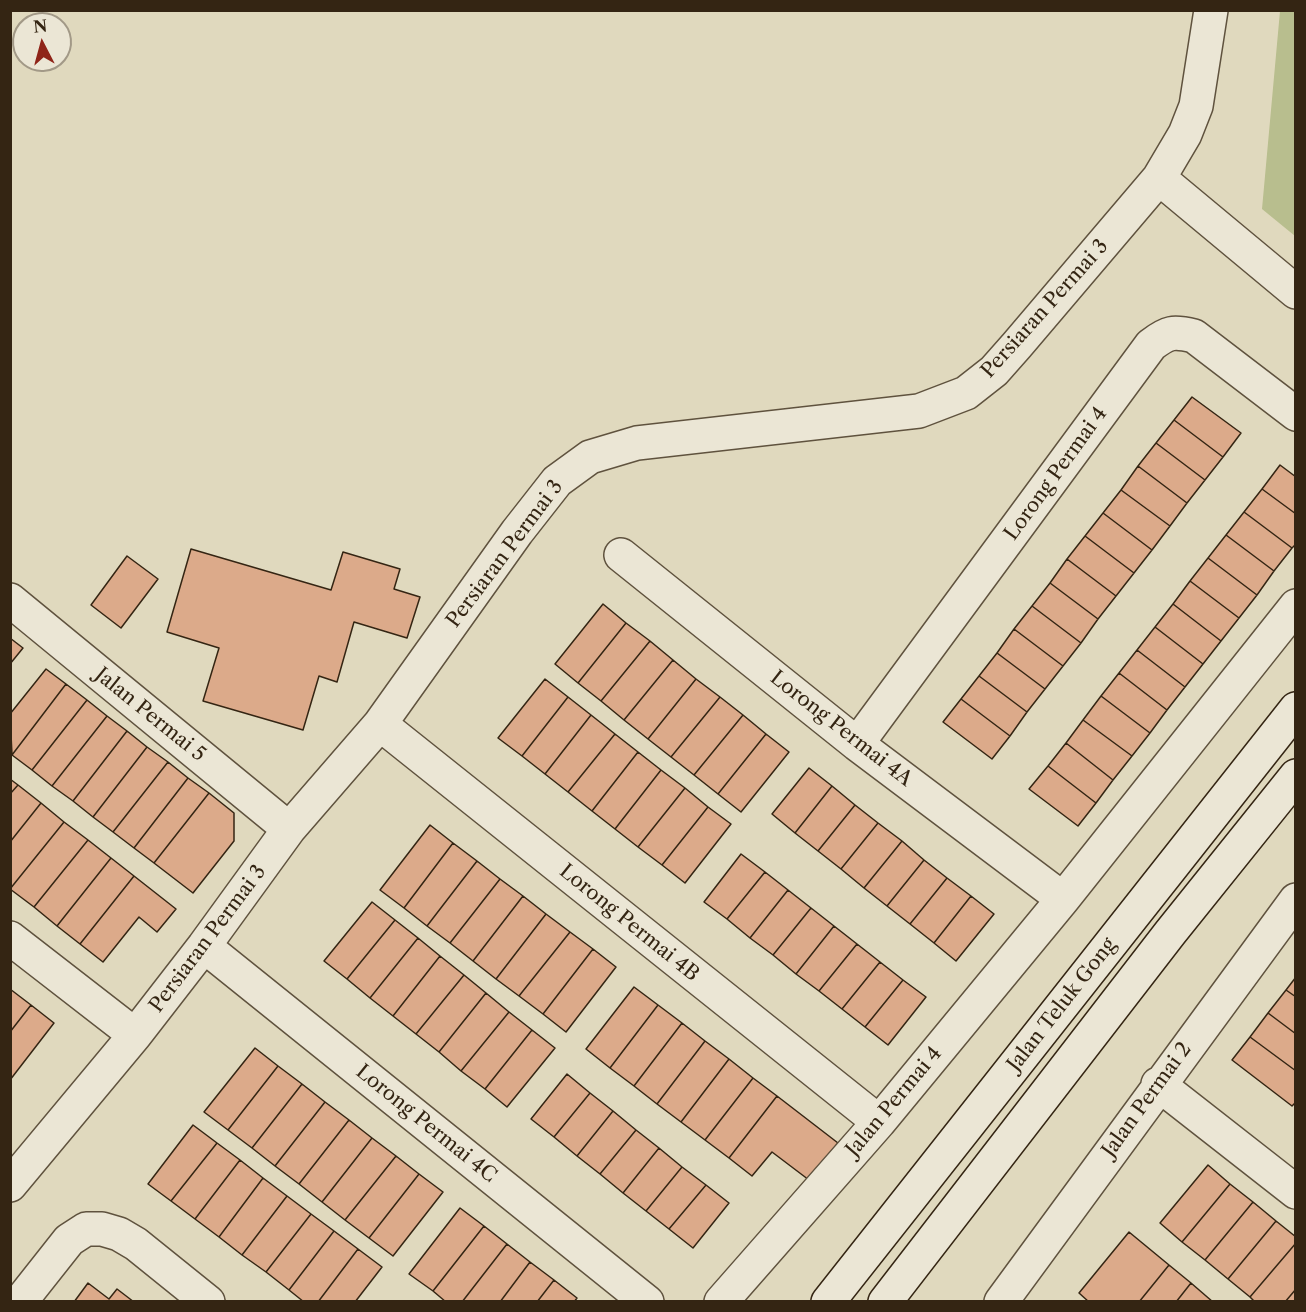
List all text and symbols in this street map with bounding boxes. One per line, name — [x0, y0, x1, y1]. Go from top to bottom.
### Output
north arrow — [12, 12, 72, 72]
text: N — [32, 15, 48, 37]
street label: Persiaran Permai 3 — [976, 235, 1114, 383]
street label: Lorong Permai 4 — [1000, 403, 1112, 545]
street label: Persiaran Permai 3 — [442, 476, 568, 632]
street label: Jalan Permai 5 — [90, 663, 210, 767]
street label: Lorong Permai 4A — [765, 666, 917, 792]
street label: Lorong Permai 4B — [554, 859, 704, 987]
street label: Persiaran Permai 3 — [145, 861, 271, 1017]
street label: Jalan Teluk Gong — [1003, 934, 1121, 1076]
street label: Jalan Permai 2 — [1097, 1038, 1197, 1162]
street label: Jalan Permai 4 — [841, 1042, 947, 1162]
street label: Lorong Permai 4C — [351, 1060, 501, 1188]

